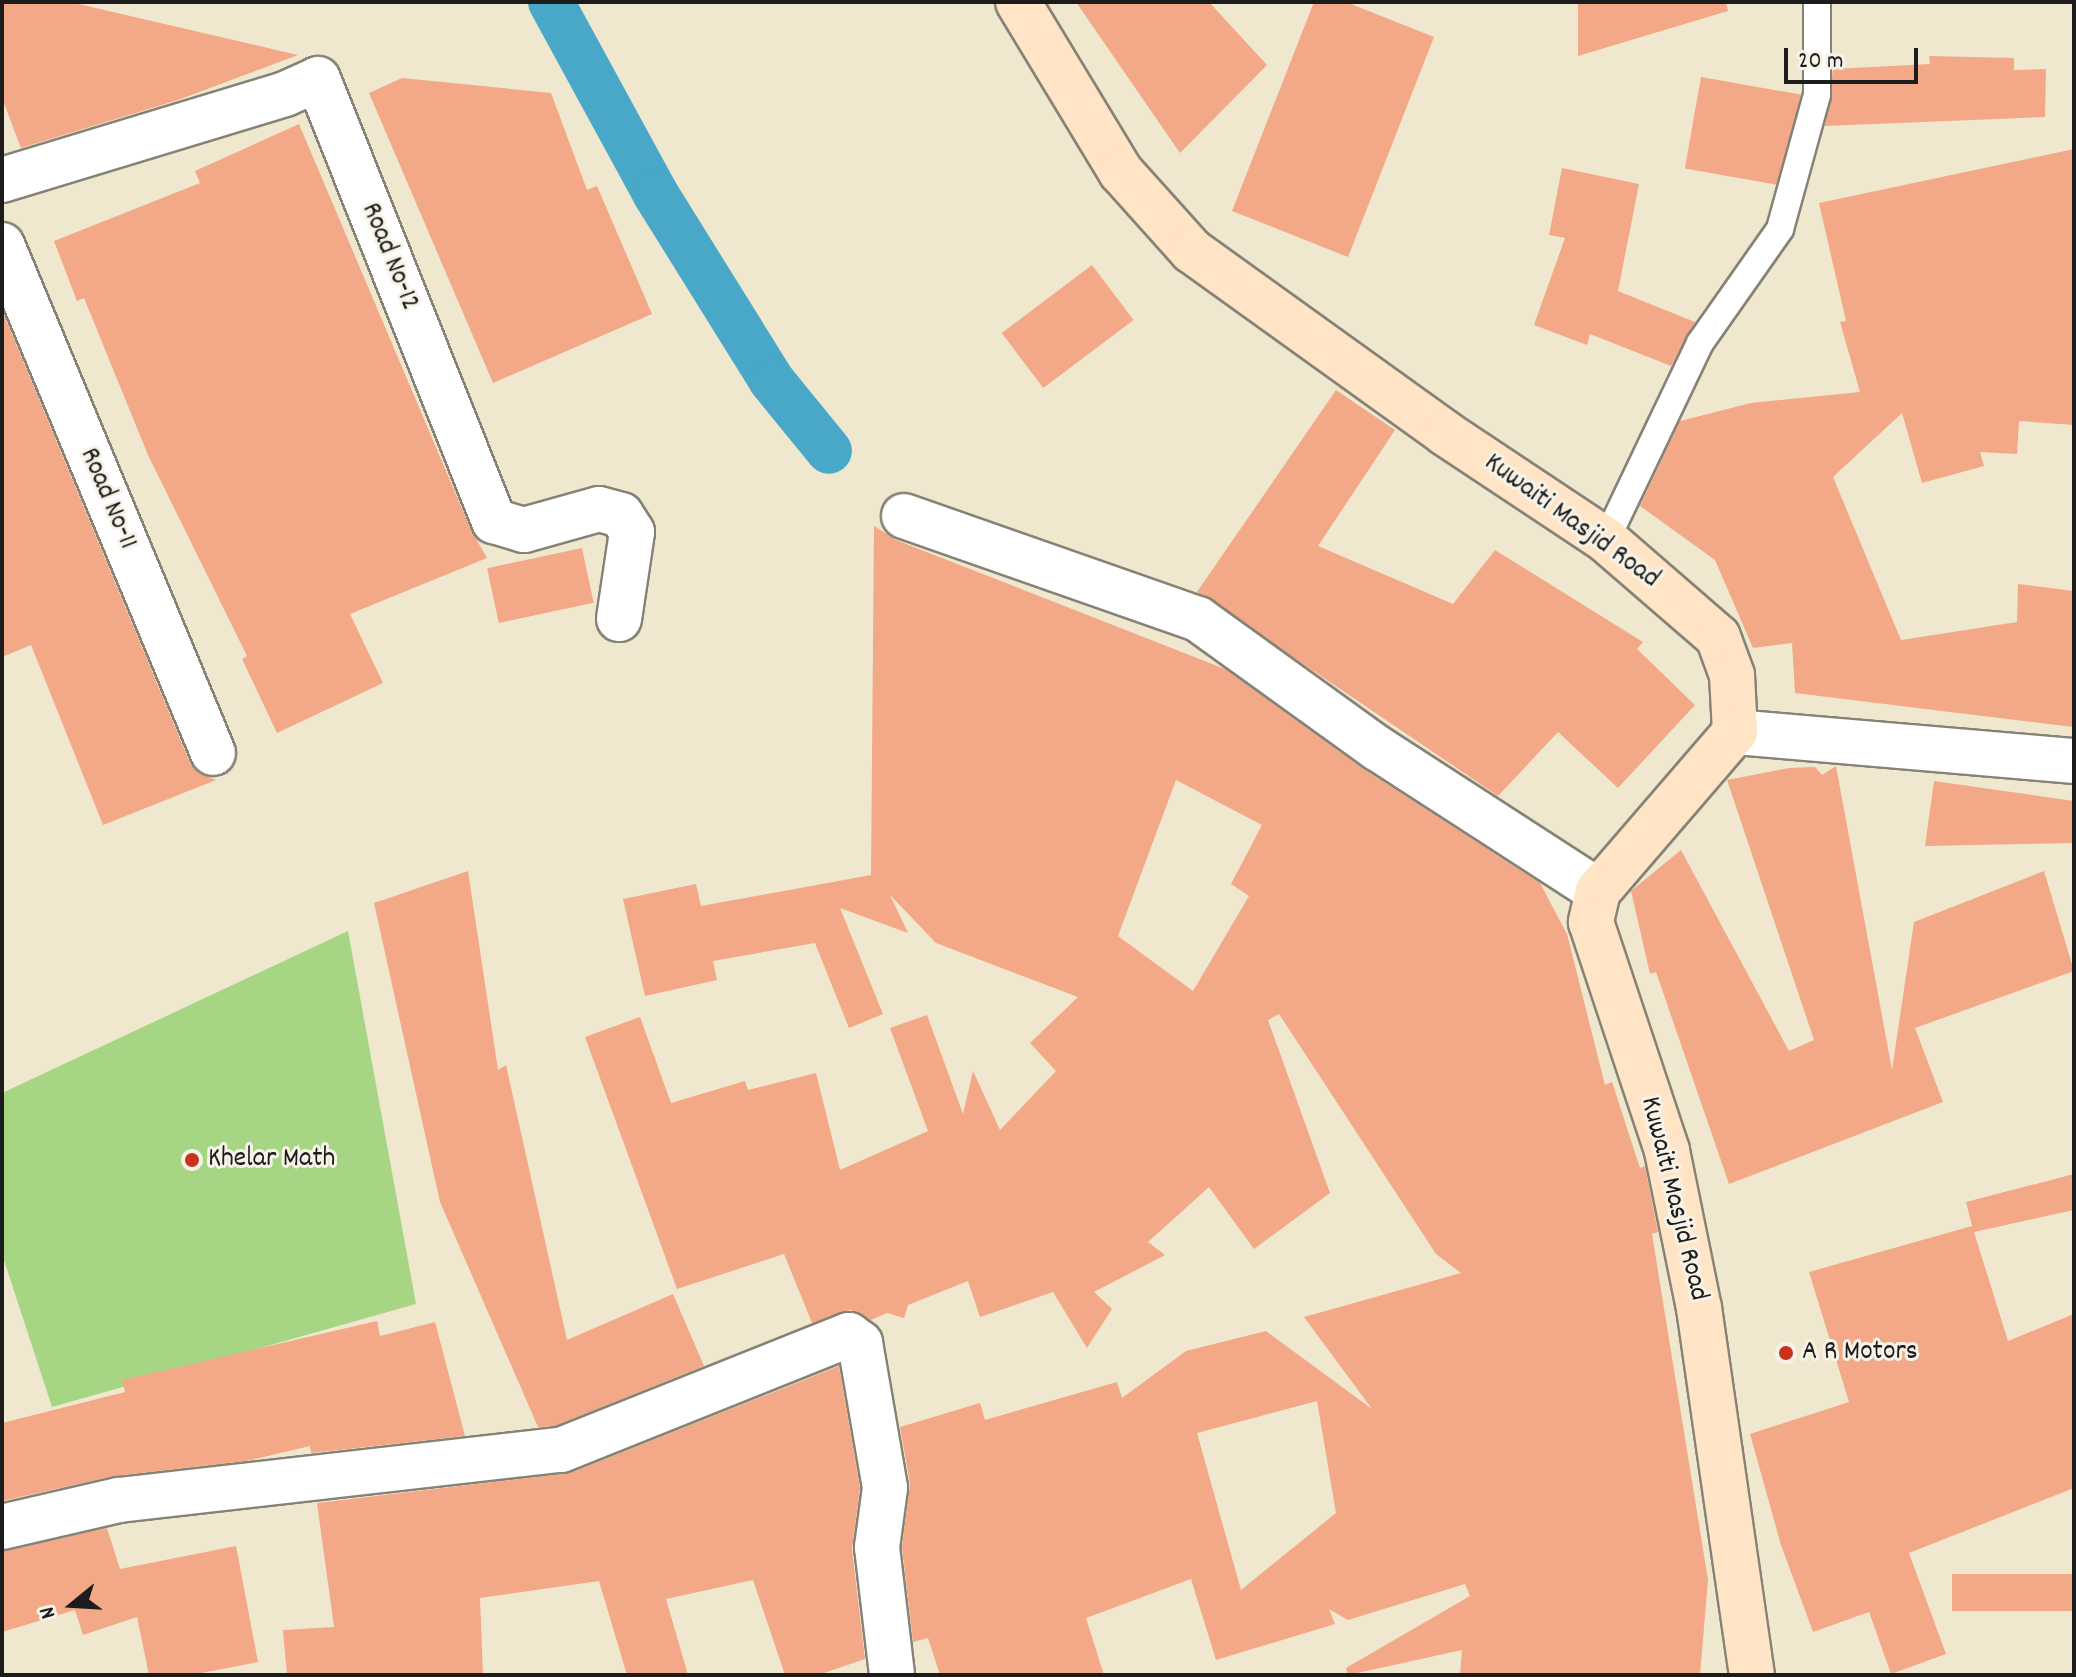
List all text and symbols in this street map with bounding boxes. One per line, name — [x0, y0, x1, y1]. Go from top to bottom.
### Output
scale bar — [1788, 32, 1922, 82]
text: 20 m — [1798, 45, 1844, 79]
street label: Road No-12 — [352, 198, 426, 316]
street label: Road No-11 — [71, 443, 143, 555]
street label: Kuwaiti Masjid Road — [1477, 447, 1665, 597]
street label: Kuwaiti Masjid Road — [1631, 1094, 1715, 1304]
place label: Khelar Math — [208, 1143, 335, 1177]
marker: Khelar Math — [183, 1151, 201, 1169]
place label: A R Motors — [1802, 1336, 1918, 1370]
marker: A R Motors — [1777, 1344, 1795, 1362]
north arrow — [32, 1565, 112, 1645]
text: N — [32, 1603, 65, 1623]

